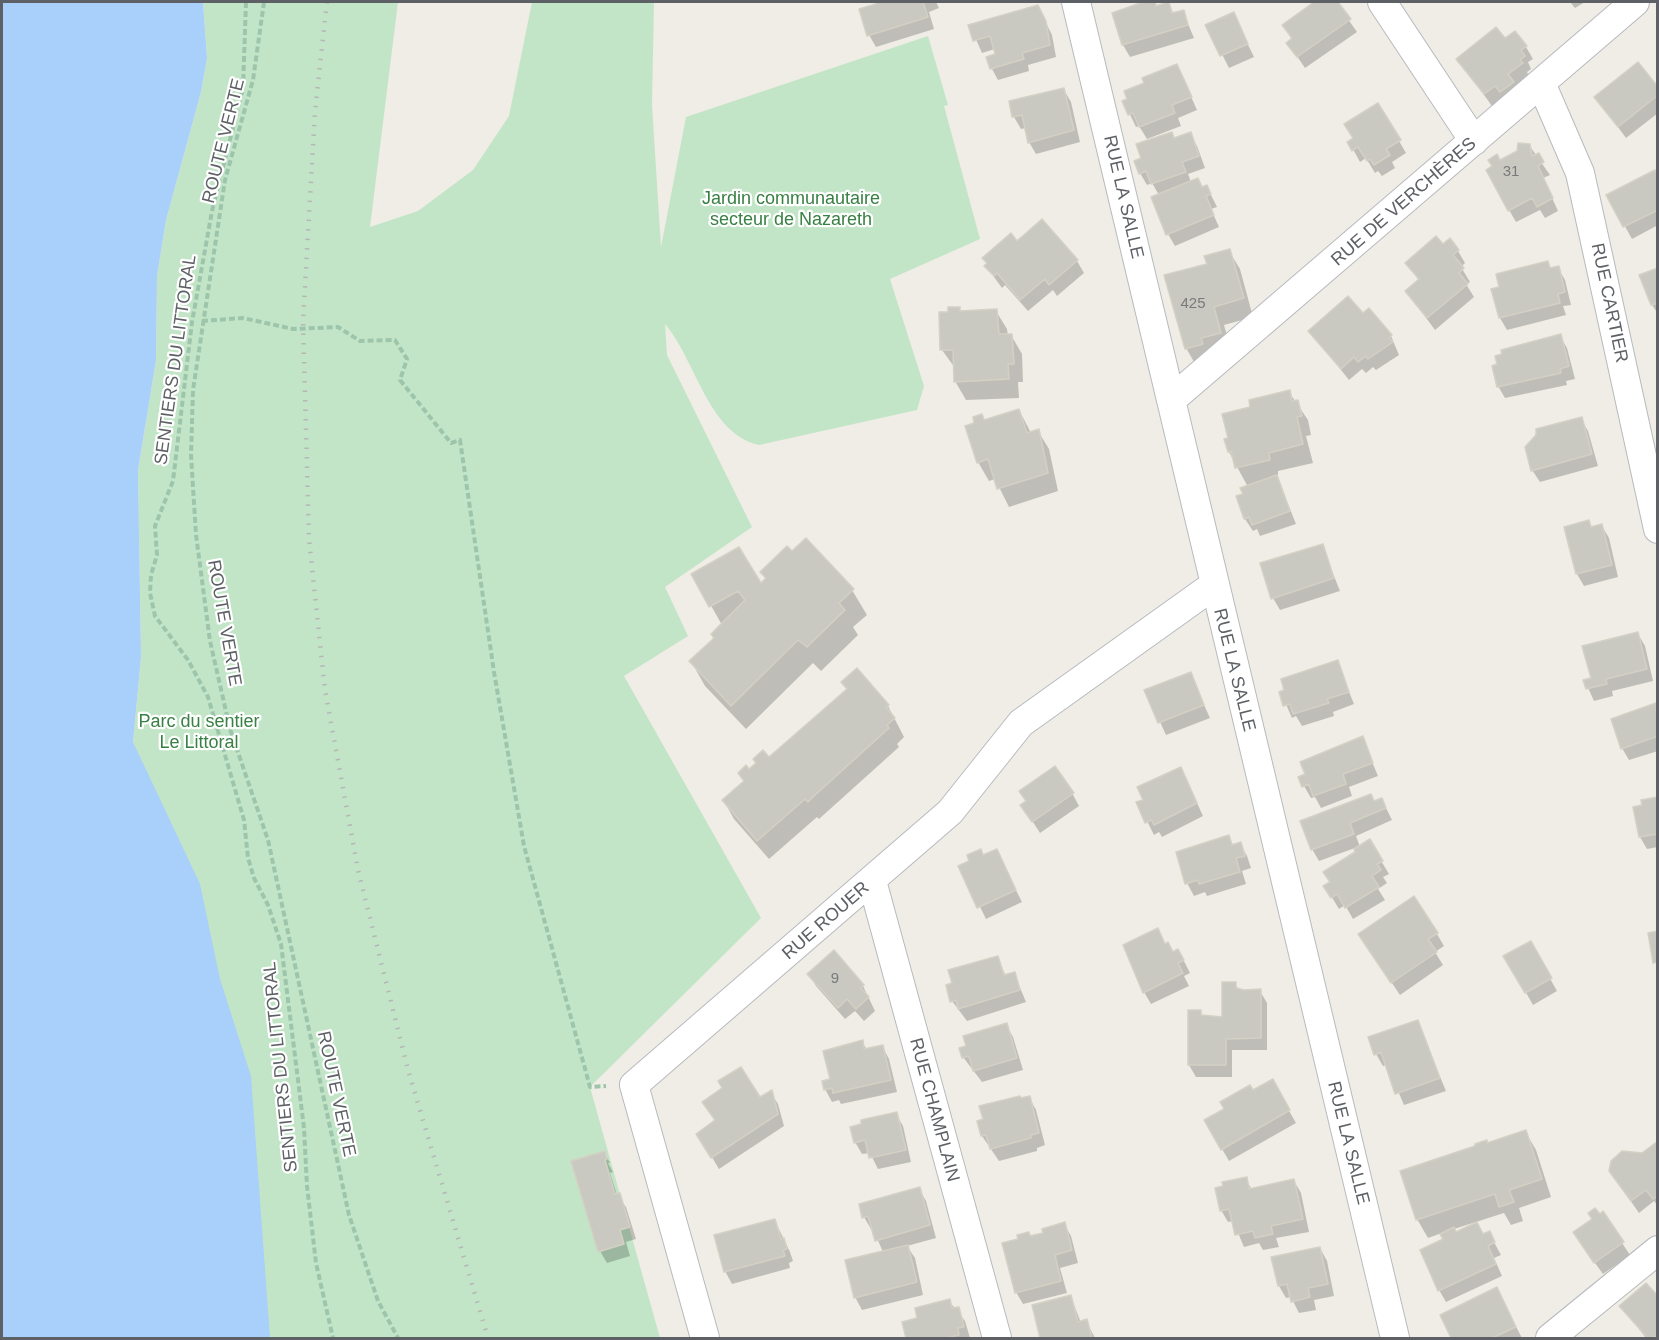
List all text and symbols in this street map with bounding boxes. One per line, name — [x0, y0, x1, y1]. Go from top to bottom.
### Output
street label: ROUTE VERTE — [198, 76, 250, 206]
street label: RUE LA SALLE — [1098, 133, 1148, 261]
street label: RUE DE VERCHÈRES — [1327, 133, 1481, 271]
house number: 31 — [1503, 163, 1519, 181]
park label: Jardin communautaire secteur de Nazareth — [702, 188, 880, 230]
street label: RUE CARTIER — [1586, 241, 1632, 365]
street label: SENTIERS DU LITTORAL — [151, 254, 201, 466]
house number: 425 — [1180, 295, 1206, 313]
street label: ROUTE VERTE — [202, 558, 246, 688]
street label: RUE LA SALLE — [1208, 606, 1260, 734]
park label: Parc du sentier Le Littoral — [138, 711, 260, 754]
street label: RUE ROUER — [778, 877, 874, 965]
street label: SENTIERS DU LITTORAL — [259, 961, 303, 1173]
house number: 9 — [831, 970, 839, 988]
street label: ROUTE VERTE — [312, 1029, 360, 1159]
street label: RUE CHAMPLAIN — [904, 1036, 964, 1184]
street label: RUE LA SALLE — [1322, 1079, 1374, 1207]

